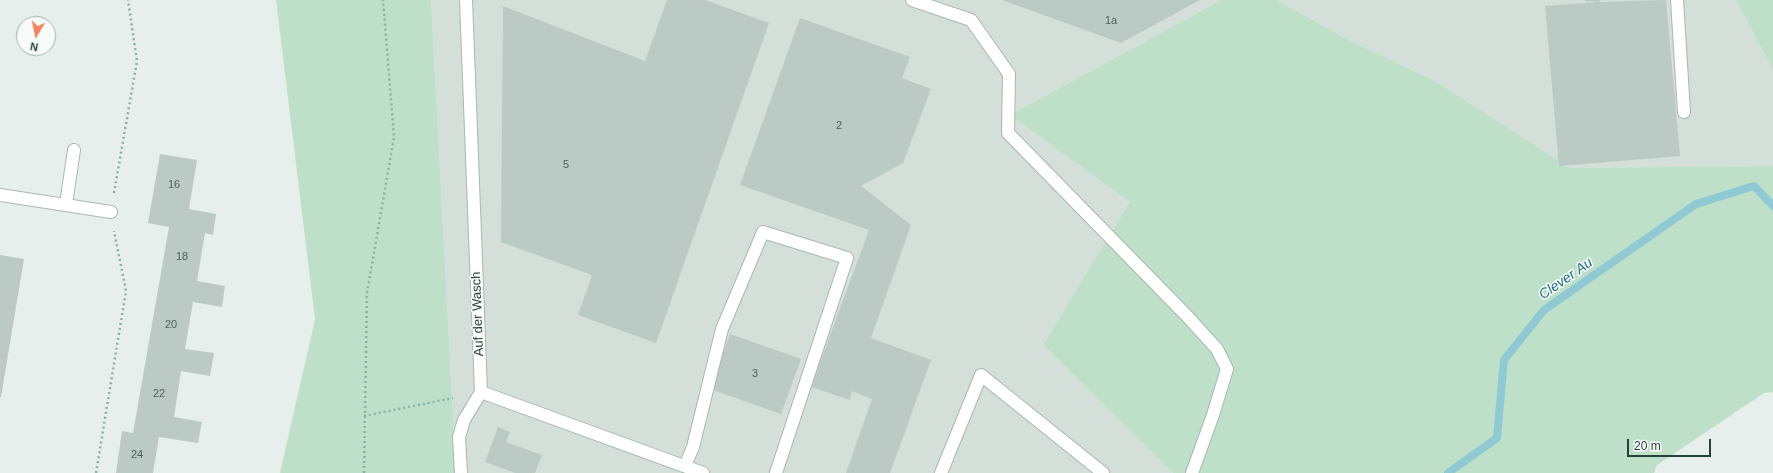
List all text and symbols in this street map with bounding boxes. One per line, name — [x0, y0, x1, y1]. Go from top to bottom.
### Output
house number: 1a — [1105, 14, 1117, 28]
north arrow — [16, 16, 56, 56]
text: N — [29, 40, 39, 53]
house number: 2 — [836, 119, 842, 133]
house number: 5 — [563, 158, 569, 172]
house number: 16 — [168, 178, 180, 192]
house number: 18 — [176, 250, 188, 264]
water label: Clever Au — [1536, 254, 1596, 304]
street label: Auf der Wasch — [469, 271, 487, 357]
house number: 20 — [165, 318, 177, 332]
house number: 3 — [752, 367, 758, 381]
house number: 22 — [153, 387, 165, 401]
scale bar — [1629, 431, 1713, 457]
text: 20 m — [1634, 439, 1661, 453]
house number: 24 — [131, 448, 143, 462]

